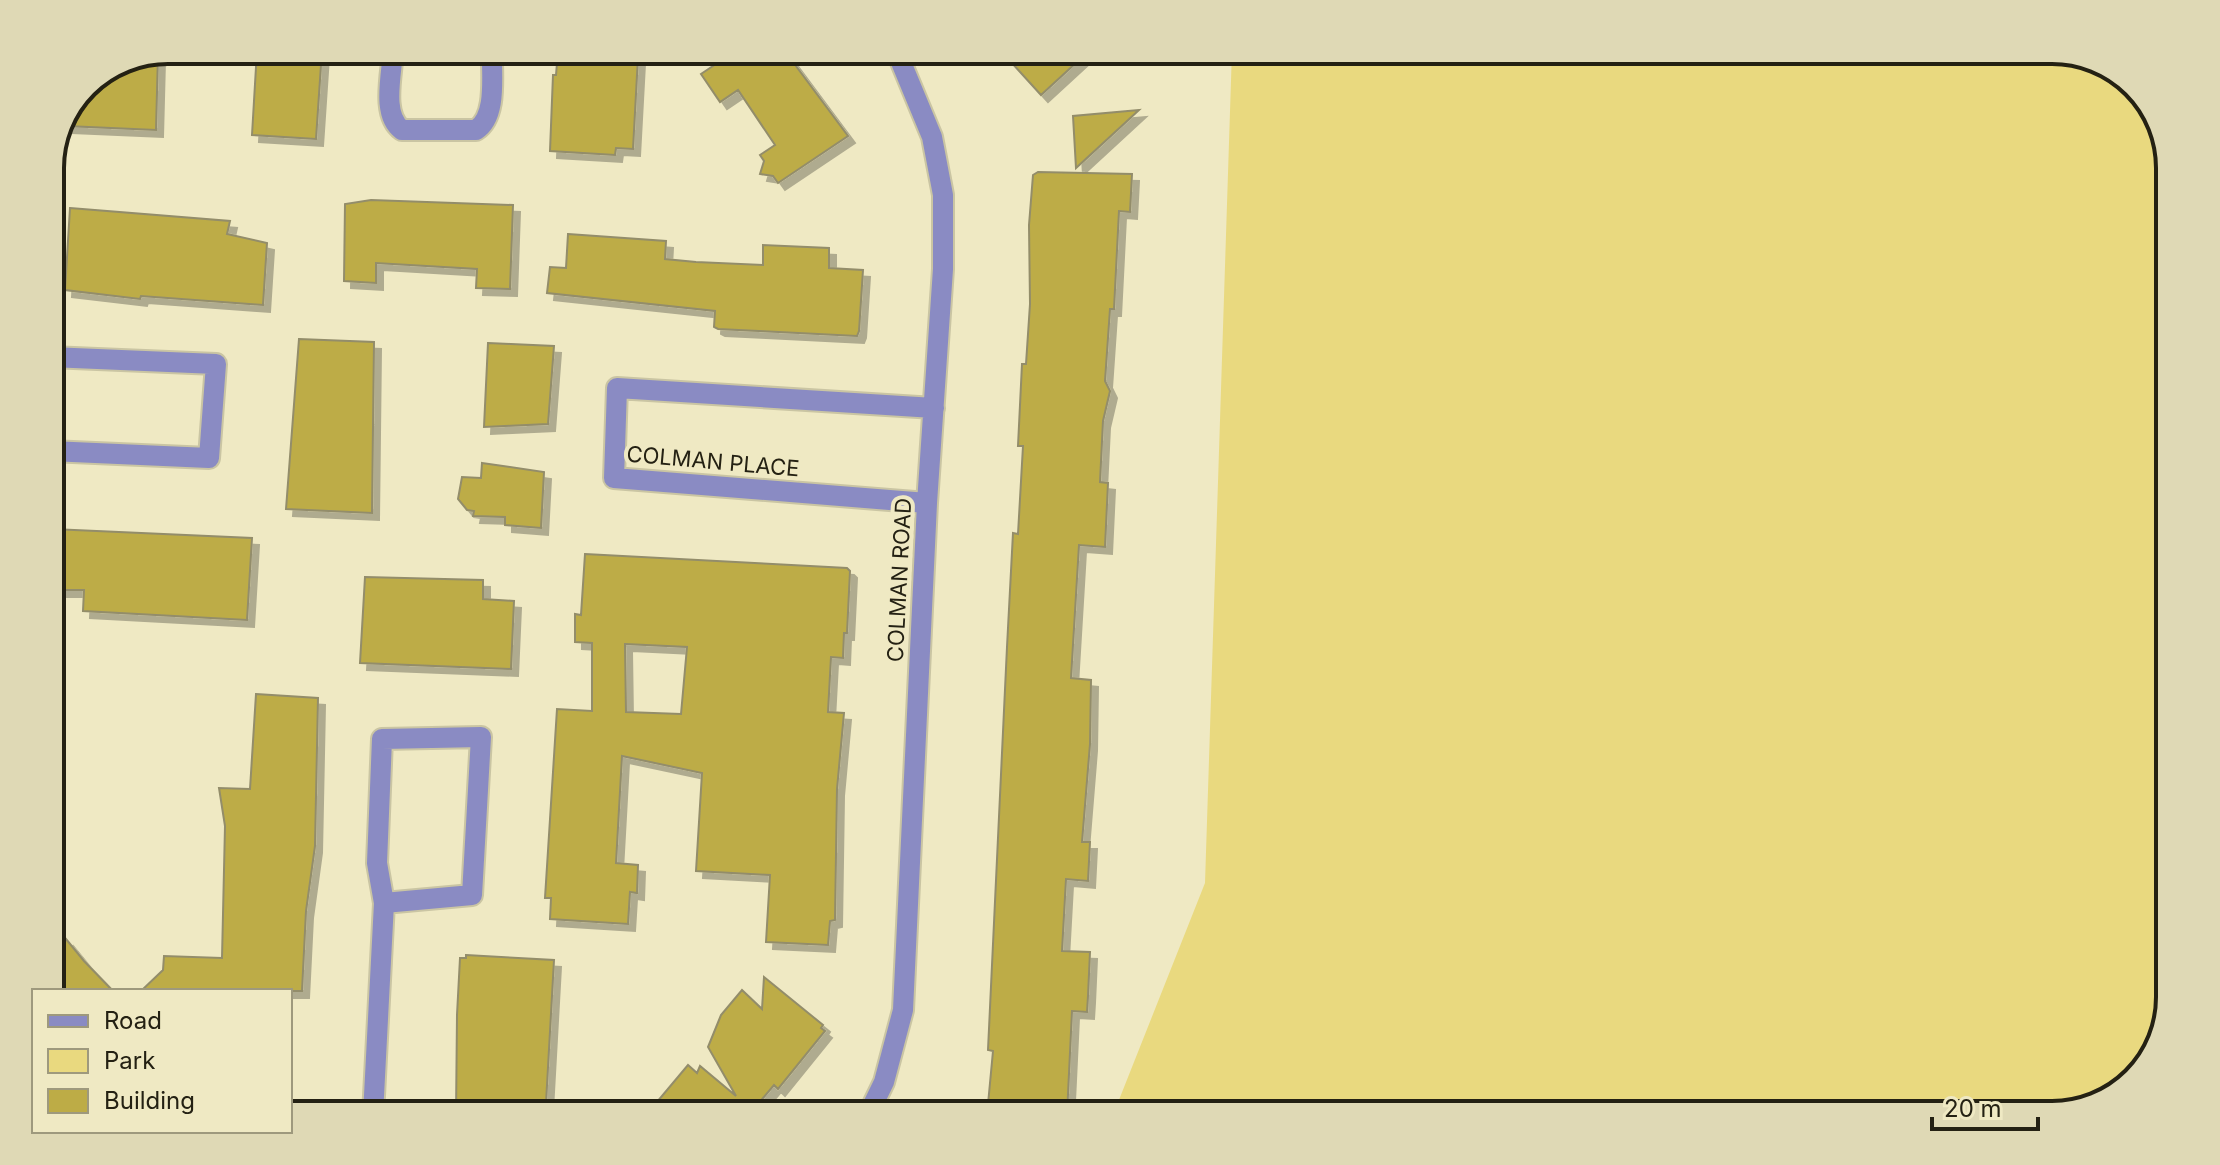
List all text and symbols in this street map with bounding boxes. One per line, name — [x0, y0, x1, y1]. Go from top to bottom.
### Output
street label: COLMAN PLACE — [626, 440, 800, 482]
street label: COLMAN ROAD — [882, 497, 916, 663]
legend — [32, 989, 292, 1133]
text: Road — [104, 1006, 162, 1035]
text: Park — [104, 1046, 155, 1075]
scale bar — [1932, 1081, 2038, 1131]
text: Building — [104, 1086, 195, 1115]
text: 20 m — [1944, 1094, 2002, 1123]

